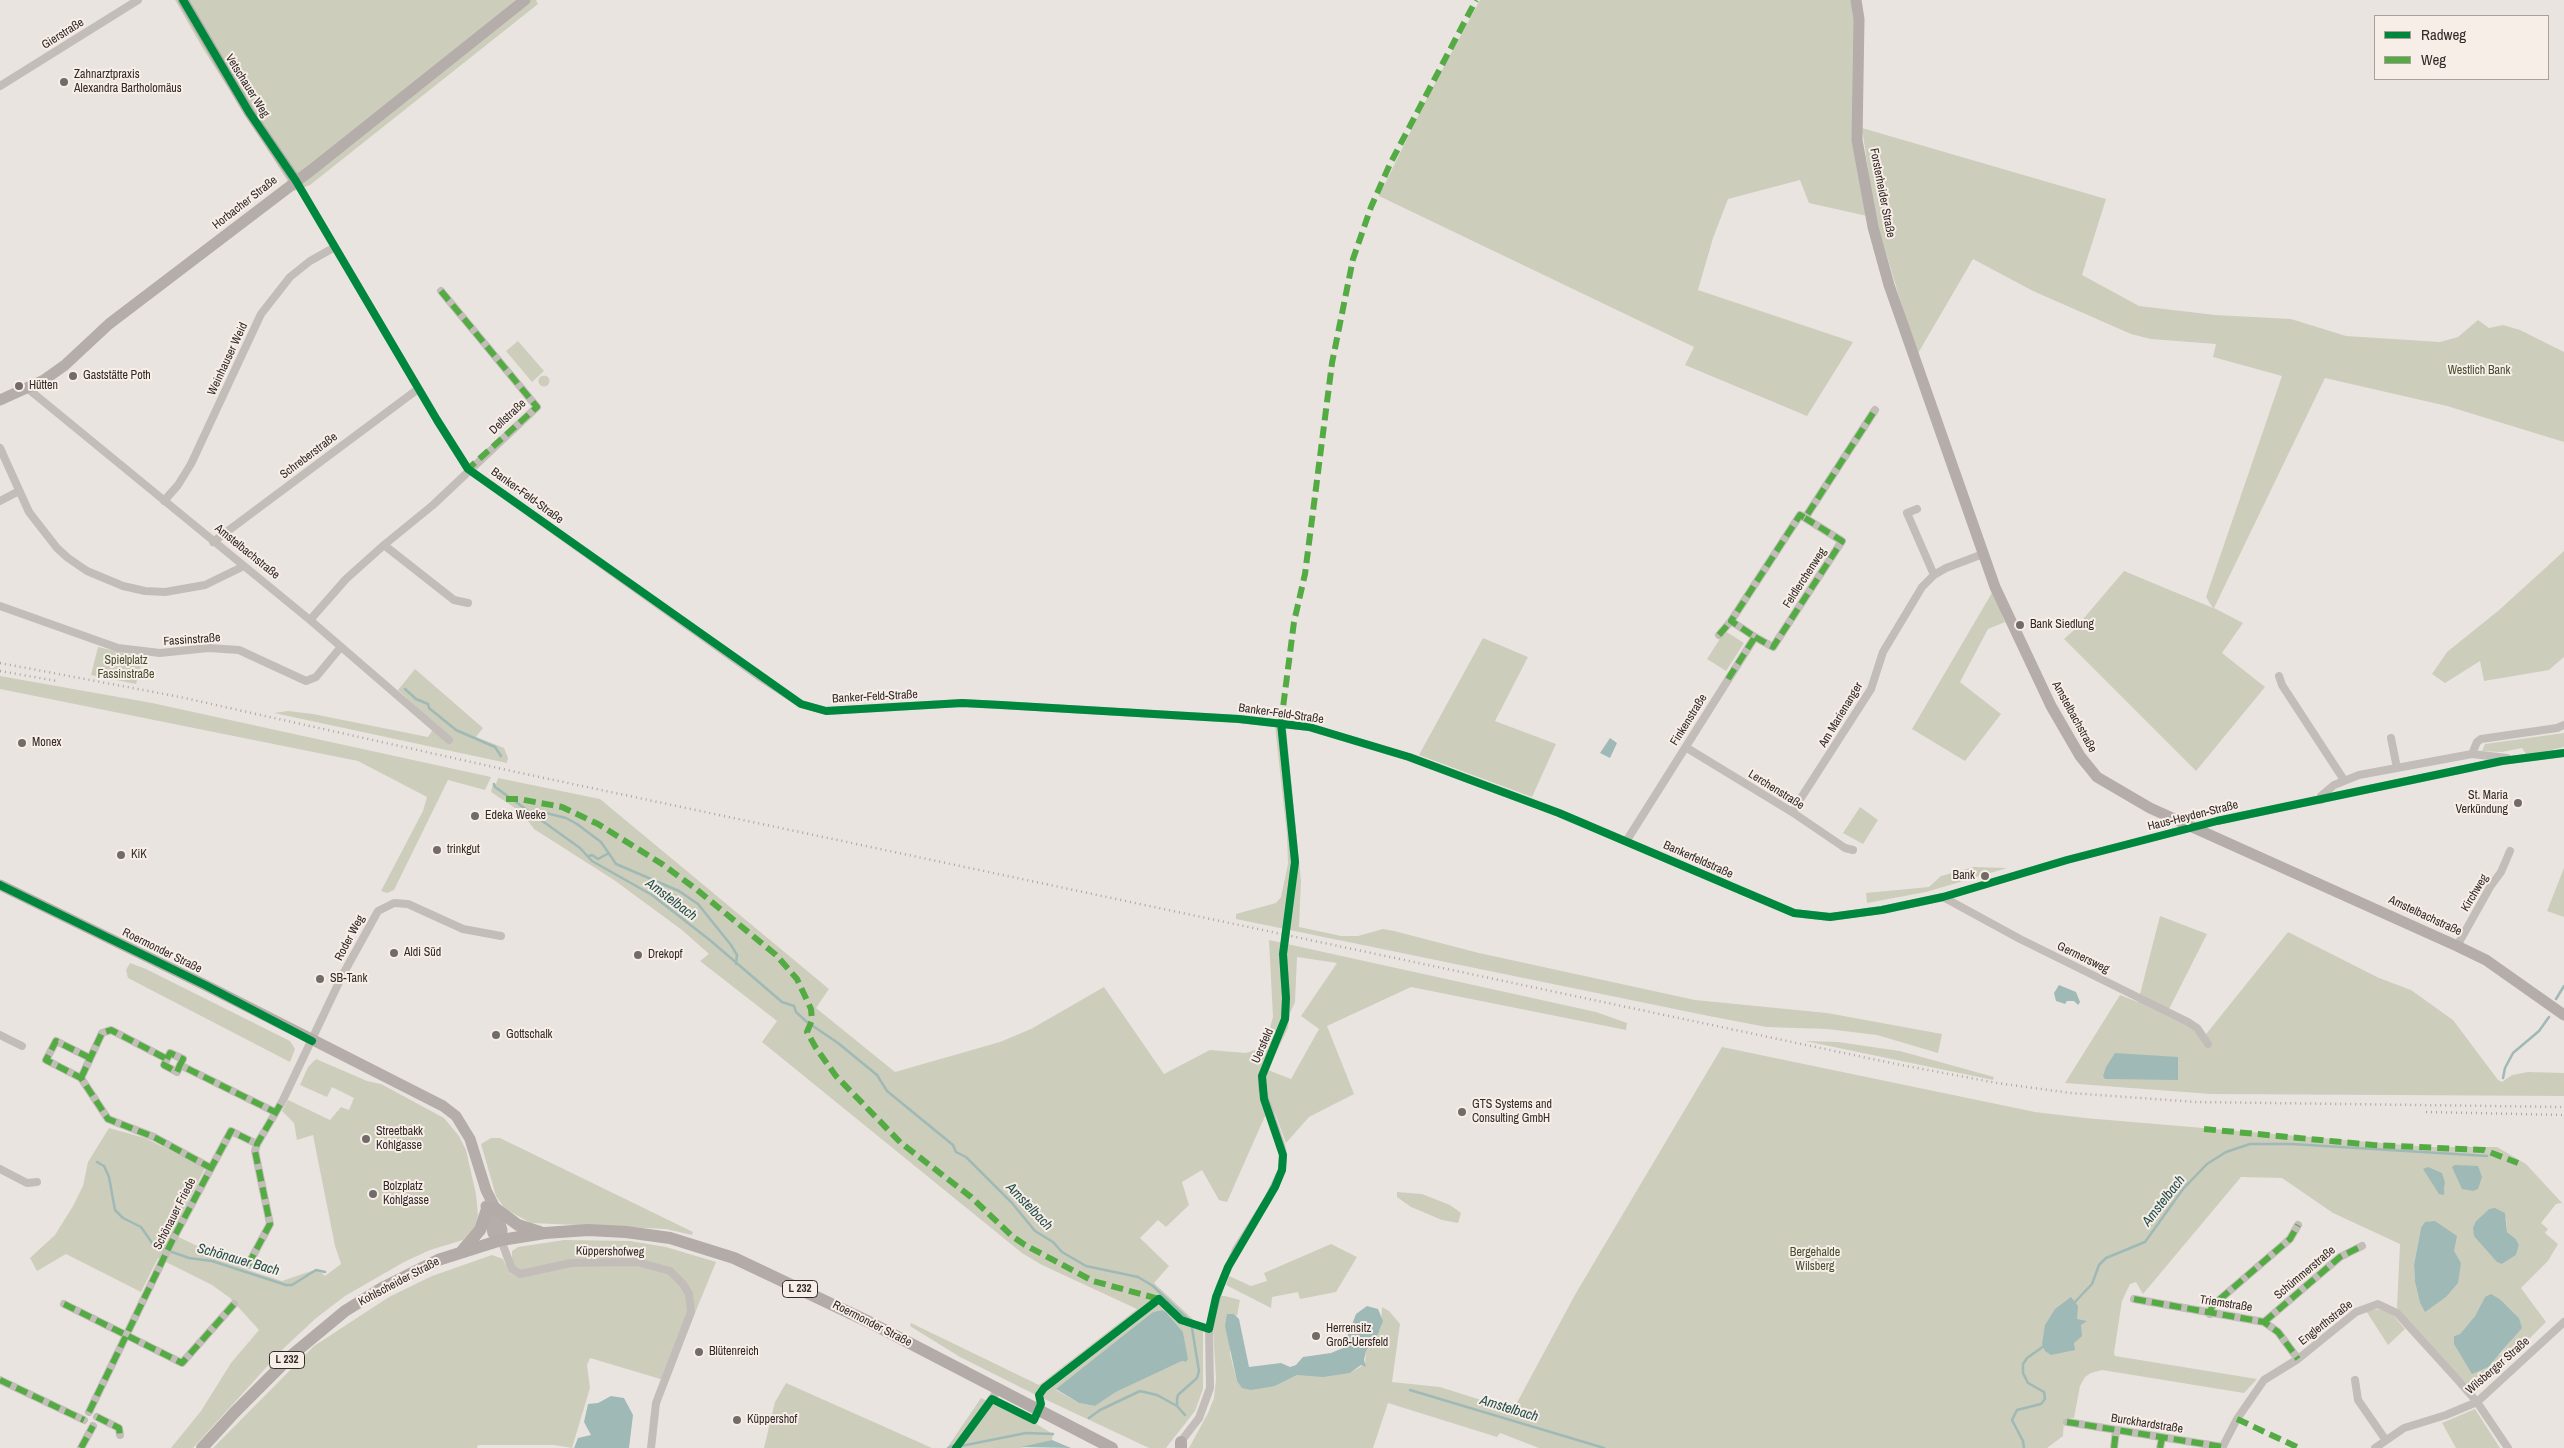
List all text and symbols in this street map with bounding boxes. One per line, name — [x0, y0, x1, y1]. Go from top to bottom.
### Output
street label: Gierstraße — [39, 15, 87, 53]
legend — [2374, 15, 2549, 80]
text: Radweg — [2421, 24, 2466, 45]
text: Weg — [2421, 49, 2446, 70]
street label: Vetschauer Weg — [222, 52, 272, 120]
place label: Zahnarztpraxis Alexandra Bartholomäus — [74, 68, 182, 96]
marker: Zahnarztpraxis Alexandra Bartholomäus — [58, 76, 70, 88]
street label: Forsterheider Straße — [1866, 147, 1898, 239]
street label: Horbacher Straße — [210, 173, 280, 233]
street label: Weinhauser Weid — [205, 320, 251, 398]
park label: Westlich Bank — [2448, 364, 2510, 378]
place label: Gaststätte Poth — [83, 369, 151, 383]
marker: Gaststätte Poth — [67, 370, 79, 382]
place label: Hütten — [29, 379, 58, 393]
marker: Hütten — [13, 380, 25, 392]
street label: Dellstraße — [487, 396, 529, 438]
street label: Schreberstraße — [278, 430, 340, 482]
street label: Banker-Feld-Straße — [488, 465, 566, 527]
street label: Amstelbachstraße — [212, 521, 282, 583]
street label: Feldlerchenweg — [1780, 545, 1830, 611]
place label: Bank Siedlung — [2030, 618, 2094, 632]
marker: Bank Siedlung — [2014, 619, 2026, 631]
street label: Fassinstraße — [163, 631, 221, 649]
park label: Spielplatz Fassinstraße — [98, 654, 154, 682]
street label: Amstelbachstraße — [2048, 679, 2100, 755]
street label: Am Marienanger — [1816, 680, 1866, 750]
street label: Banker-Feld-Straße — [832, 688, 918, 706]
street label: Finkenstraße — [1668, 692, 1710, 748]
street label: Banker-Feld-Straße — [1237, 701, 1325, 727]
place label: Monex — [32, 736, 62, 750]
marker: Monex — [16, 737, 28, 749]
street label: Lerchenstraße — [1745, 767, 1807, 813]
place label: St. Maria Verkündung — [2455, 789, 2508, 817]
marker: St. Maria Verkündung — [2512, 797, 2524, 809]
street label: Haus-Heyden-Straße — [2146, 798, 2240, 834]
place label: Edeka Weeke — [485, 809, 546, 823]
marker: Edeka Weeke — [469, 810, 481, 822]
street label: Bankerfeldstraße — [1661, 838, 1735, 882]
place label: trinkgut — [447, 843, 480, 857]
marker: trinkgut — [431, 844, 443, 856]
place label: KiK — [131, 848, 147, 862]
marker: KiK — [115, 849, 127, 861]
place label: Bank — [1953, 869, 1975, 883]
marker: Bank — [1979, 870, 1991, 882]
street label: Kirchweg — [2458, 872, 2492, 914]
water label: Amstelbach — [642, 875, 700, 925]
street label: Amstelbachstraße — [2386, 893, 2464, 939]
street label: Roder Weg — [332, 913, 368, 963]
street label: Roermonder Straße — [120, 925, 204, 977]
street label: Germersweg — [2055, 939, 2111, 977]
place label: Aldi Süd — [404, 946, 441, 960]
marker: Aldi Süd — [388, 947, 400, 959]
place label: Drekopf — [648, 948, 682, 962]
marker: Drekopf — [632, 949, 644, 961]
place label: SB-Tank — [330, 972, 367, 986]
marker: SB-Tank — [314, 973, 326, 985]
street label: Uersfeld — [1249, 1026, 1277, 1066]
place label: Gottschalk — [506, 1028, 552, 1042]
marker: Gottschalk — [490, 1029, 502, 1041]
place label: GTS Systems and Consulting GmbH — [1472, 1098, 1552, 1126]
marker: GTS Systems and Consulting GmbH — [1456, 1106, 1468, 1118]
place label: Streetbakk Kohlgasse — [376, 1125, 423, 1153]
marker: Streetbakk Kohlgasse — [360, 1133, 372, 1145]
water label: Amstelbach — [2139, 1172, 2189, 1230]
street label: Schönauer Friede — [151, 1176, 199, 1252]
place label: Bolzplatz Kohlgasse — [383, 1180, 429, 1208]
water label: Amstelbach — [1002, 1180, 1056, 1234]
marker: Bolzplatz Kohlgasse — [367, 1188, 379, 1200]
water label: Schönauer Bach — [195, 1240, 281, 1280]
street label: Schümmerstraße — [2271, 1243, 2339, 1303]
street label: Küppershofweg — [576, 1244, 644, 1260]
park label: Bergehalde Wilsberg — [1790, 1246, 1840, 1274]
street label: Kohlscheider Straße — [356, 1255, 442, 1309]
road number: L 232 — [782, 1280, 818, 1298]
street label: Triemstraße — [2199, 1293, 2253, 1315]
street label: Englerthstraße — [2296, 1297, 2356, 1349]
street label: Roermonder Straße — [830, 1298, 914, 1350]
place label: Herrensitz Groß-Uersfeld — [1326, 1322, 1388, 1350]
marker: Herrensitz Groß-Uersfeld — [1310, 1330, 1322, 1342]
street label: Wilsberger Straße — [2463, 1334, 2533, 1398]
place label: Blütenreich — [709, 1345, 759, 1359]
marker: Blütenreich — [693, 1346, 705, 1358]
road number: L 232 — [270, 1352, 304, 1368]
water label: Amstelbach — [1478, 1392, 1540, 1426]
street label: Burckhardstraße — [2110, 1411, 2184, 1437]
place label: Küppershof — [747, 1413, 797, 1427]
marker: Küppershof — [731, 1414, 743, 1426]

